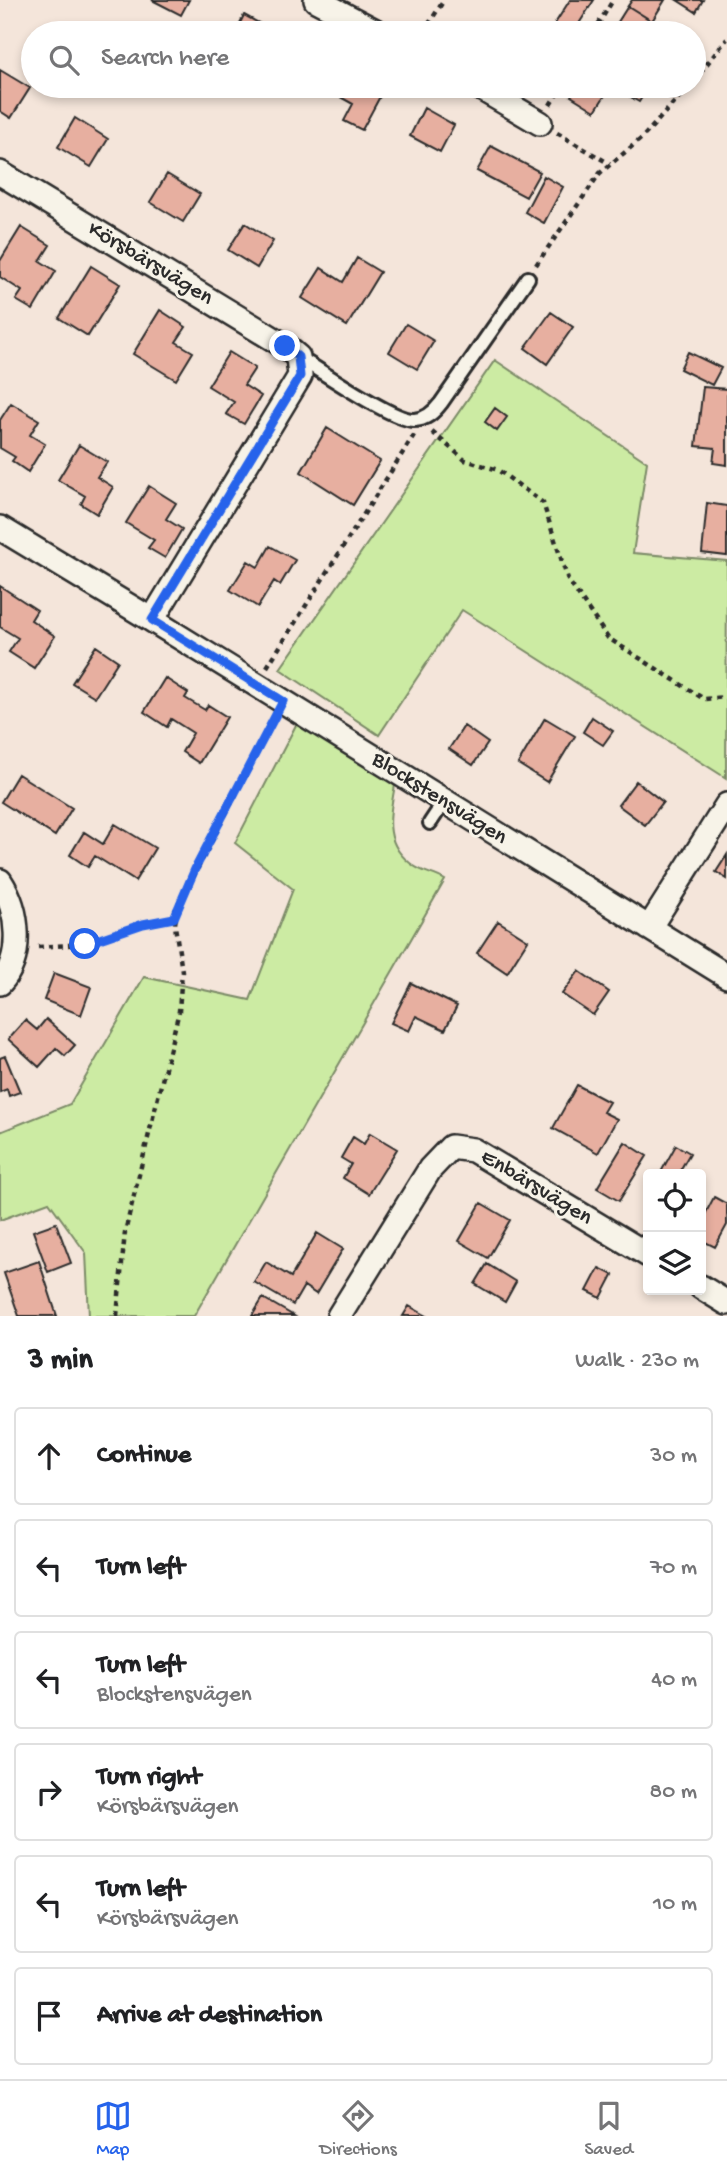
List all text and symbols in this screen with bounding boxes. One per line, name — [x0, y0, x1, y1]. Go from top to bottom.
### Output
search box — [21, 21, 706, 98]
icon: search — [45, 41, 83, 79]
text: Search here — [101, 44, 229, 75]
street label: Körsbärsvägen — [82, 216, 218, 312]
route end — [269, 330, 300, 361]
street label: Blockstensvägen — [365, 746, 512, 851]
route start — [69, 928, 100, 959]
street label: Enbärsvägen — [475, 1144, 597, 1232]
map controls — [643, 1169, 706, 1295]
button: locate — [643, 1169, 706, 1232]
button: layers — [643, 1232, 706, 1295]
text: 3 min — [28, 1344, 93, 1379]
text: Walk · 230 m — [575, 1348, 699, 1375]
icon: ahead — [30, 1437, 68, 1475]
text: Continue — [97, 1441, 191, 1472]
text: 30 m — [650, 1443, 697, 1470]
icon: left — [30, 1549, 68, 1587]
text: Turn left — [97, 1553, 185, 1584]
text: 70 m — [650, 1555, 697, 1582]
text: Turn left — [97, 1651, 185, 1682]
icon: left — [30, 1661, 68, 1699]
text: 40 m — [651, 1667, 697, 1694]
text: Blockstensvägen — [97, 1682, 252, 1709]
text: Turn right — [97, 1763, 201, 1794]
icon: right — [30, 1773, 68, 1811]
text: 80 m — [650, 1779, 697, 1806]
text: Körsbärsvägen — [97, 1794, 239, 1821]
text: Turn left — [97, 1875, 185, 1906]
icon: left — [30, 1885, 68, 1923]
text: 10 m — [653, 1891, 697, 1918]
text: Körsbärsvägen — [97, 1906, 239, 1933]
icon: arrive — [30, 1997, 68, 2035]
text: Arrive at destination — [97, 2001, 322, 2032]
tab: Map — [94, 2097, 132, 2162]
tab: Directions — [320, 2097, 397, 2162]
tab: Saved — [584, 2097, 633, 2162]

